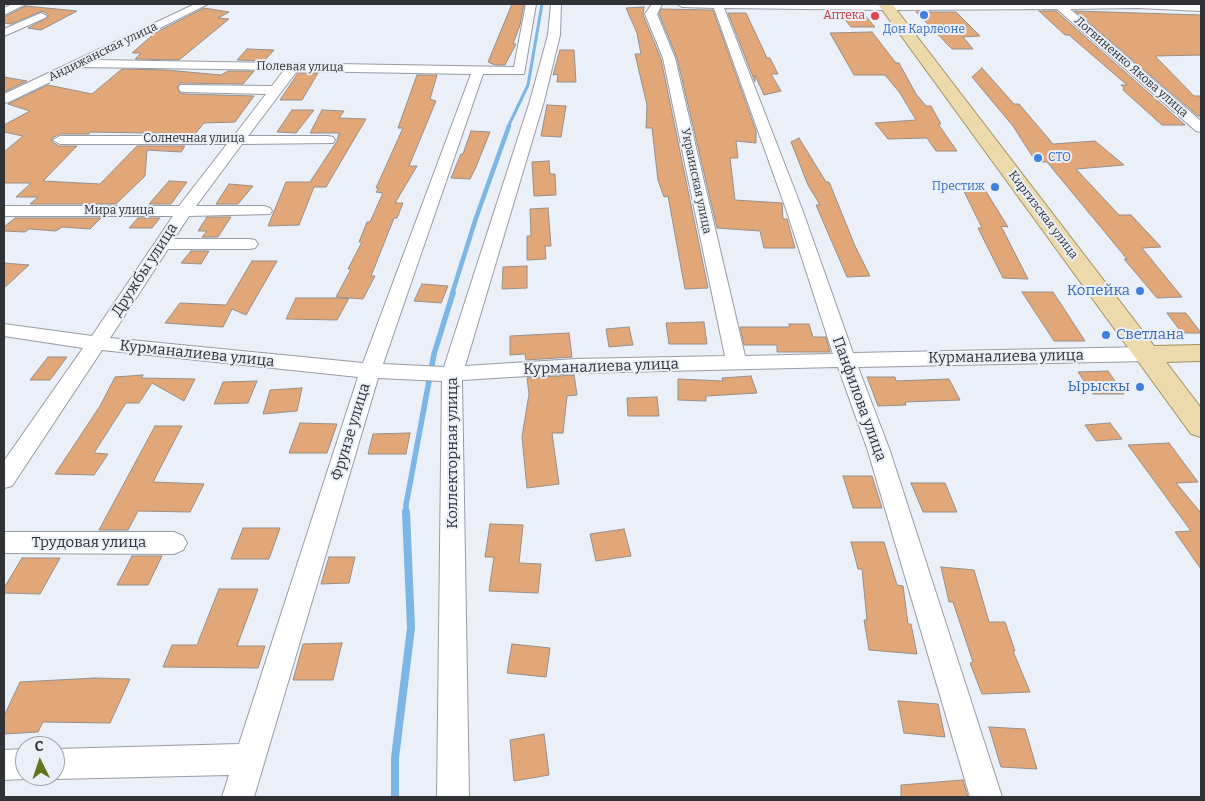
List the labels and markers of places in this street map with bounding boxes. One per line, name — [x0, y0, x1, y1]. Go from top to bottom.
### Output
place label: Аптека — [823, 9, 865, 23]
marker: Дон Карлеоне — [918, 9, 930, 21]
marker: Аптека — [869, 10, 881, 22]
place label: Дон Карлеоне — [883, 23, 965, 37]
place label: СТО — [1048, 151, 1071, 165]
marker: СТО — [1032, 152, 1044, 164]
place label: Престиж — [932, 180, 985, 194]
marker: Престиж — [989, 181, 1001, 193]
place label: Копейка — [1067, 282, 1130, 300]
marker: Копейка — [1134, 285, 1146, 297]
place label: Светлана — [1116, 326, 1184, 344]
marker: Светлана — [1100, 329, 1112, 341]
place label: Ырыскы — [1068, 378, 1130, 396]
marker: Ырыскы — [1134, 381, 1146, 393]

